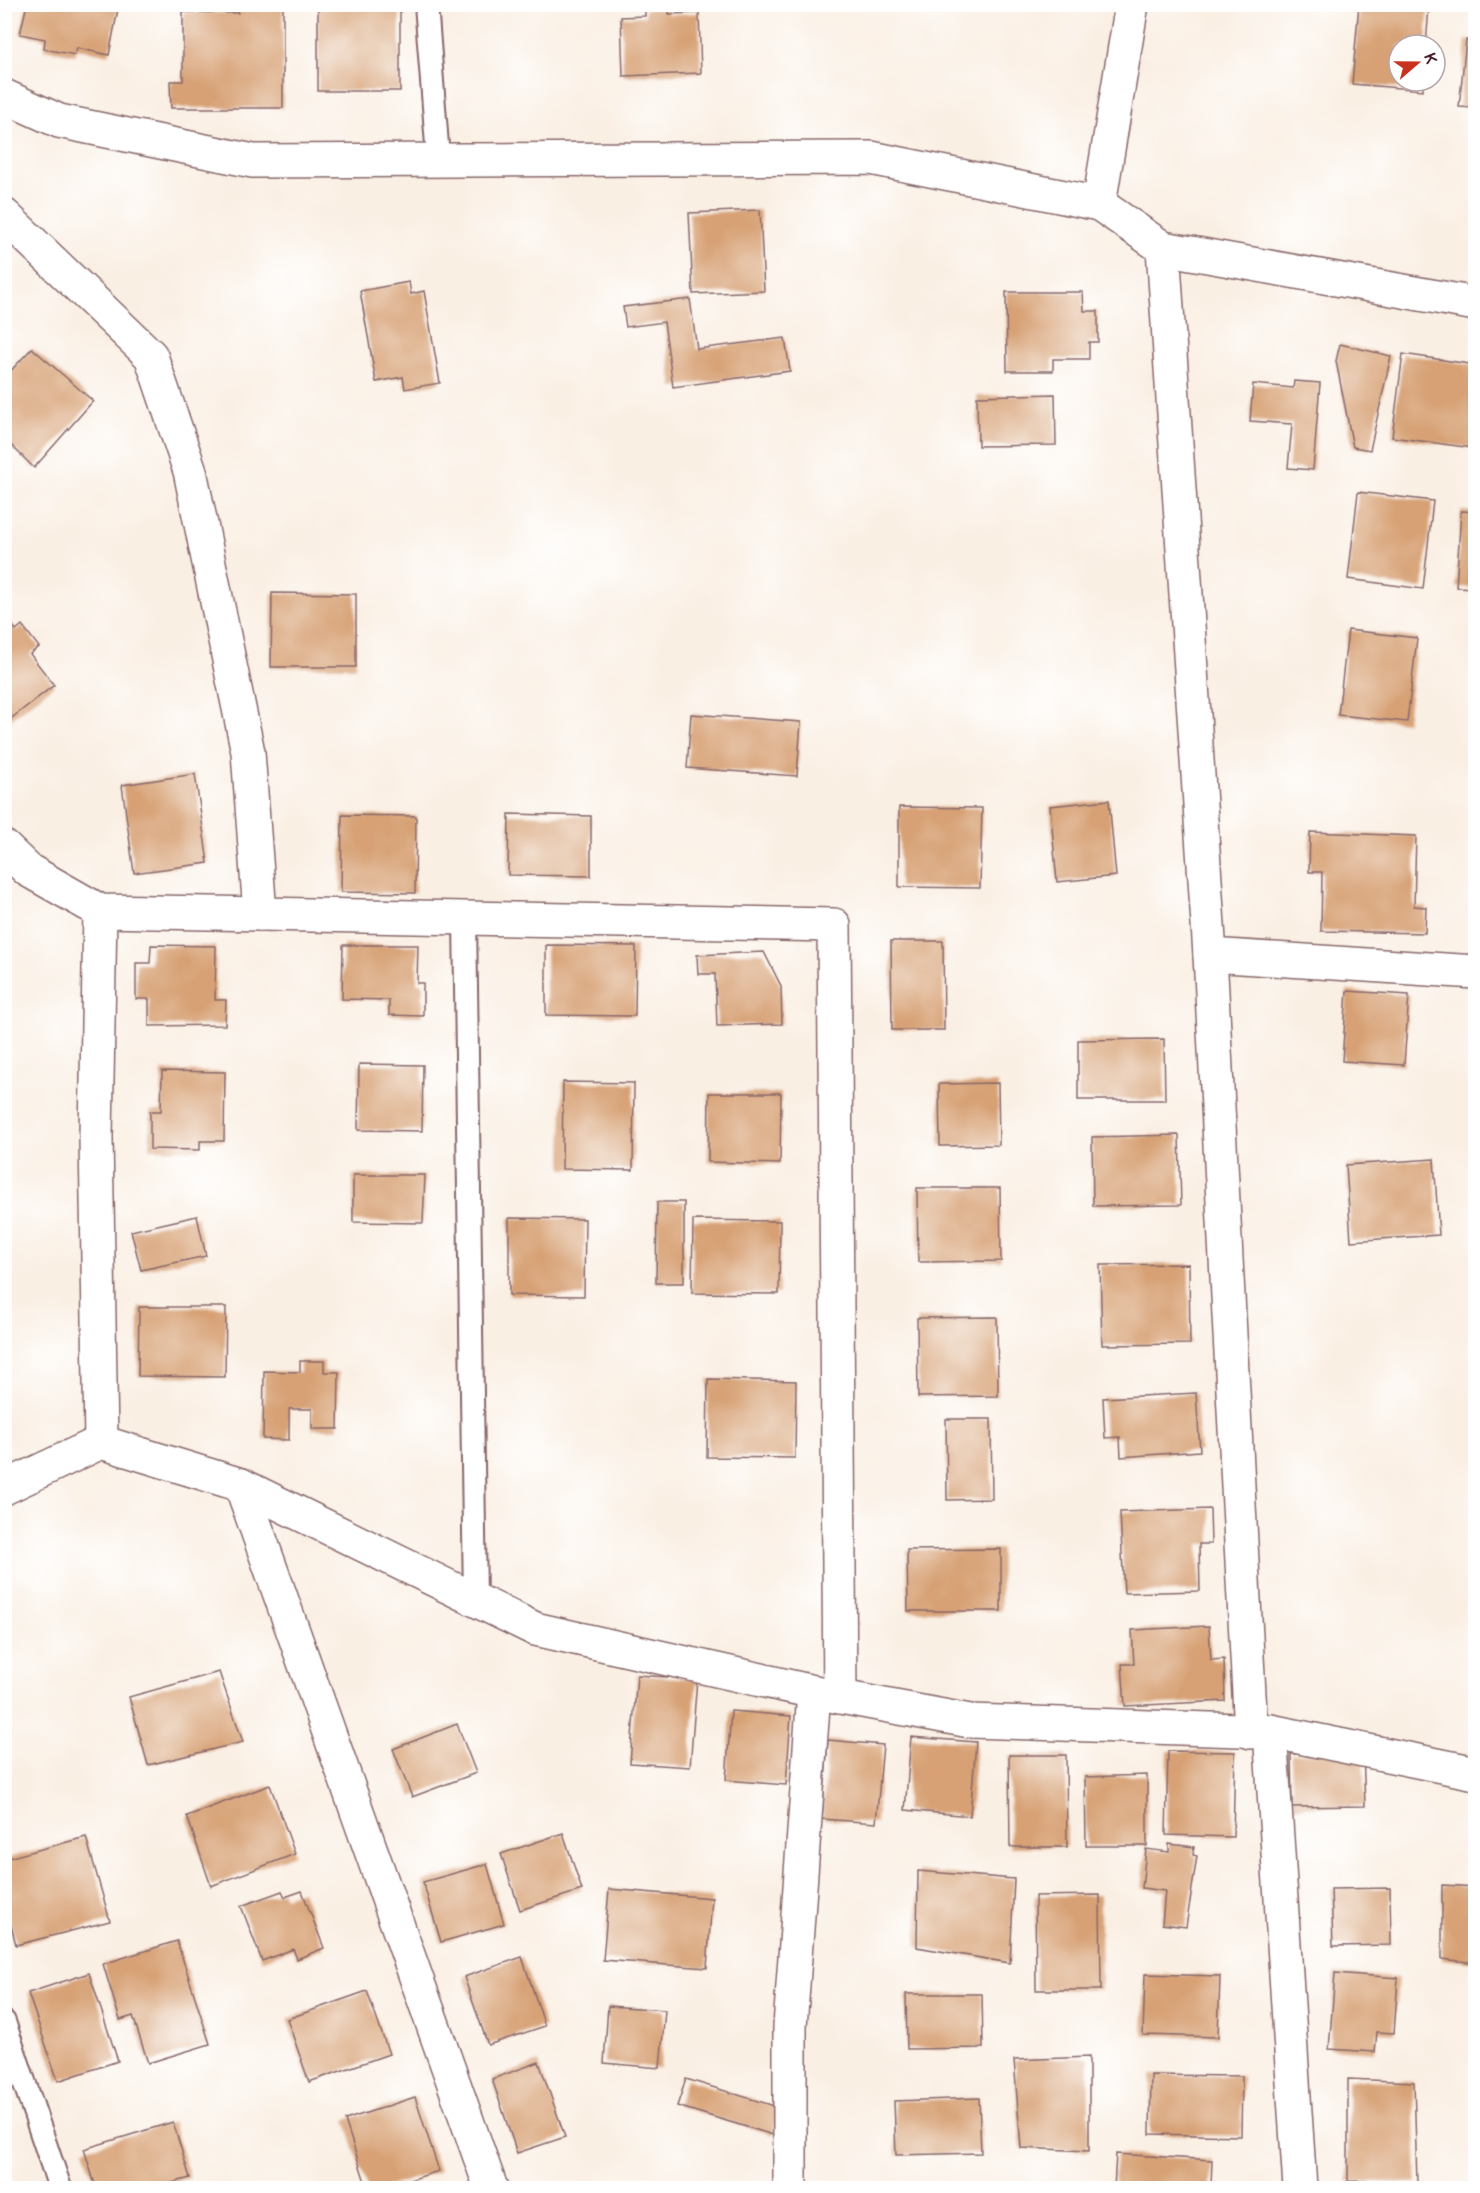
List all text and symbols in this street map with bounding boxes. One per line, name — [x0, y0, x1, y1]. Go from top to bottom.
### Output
north arrow — [1387, 33, 1447, 93]
text: K — [1419, 50, 1441, 66]

